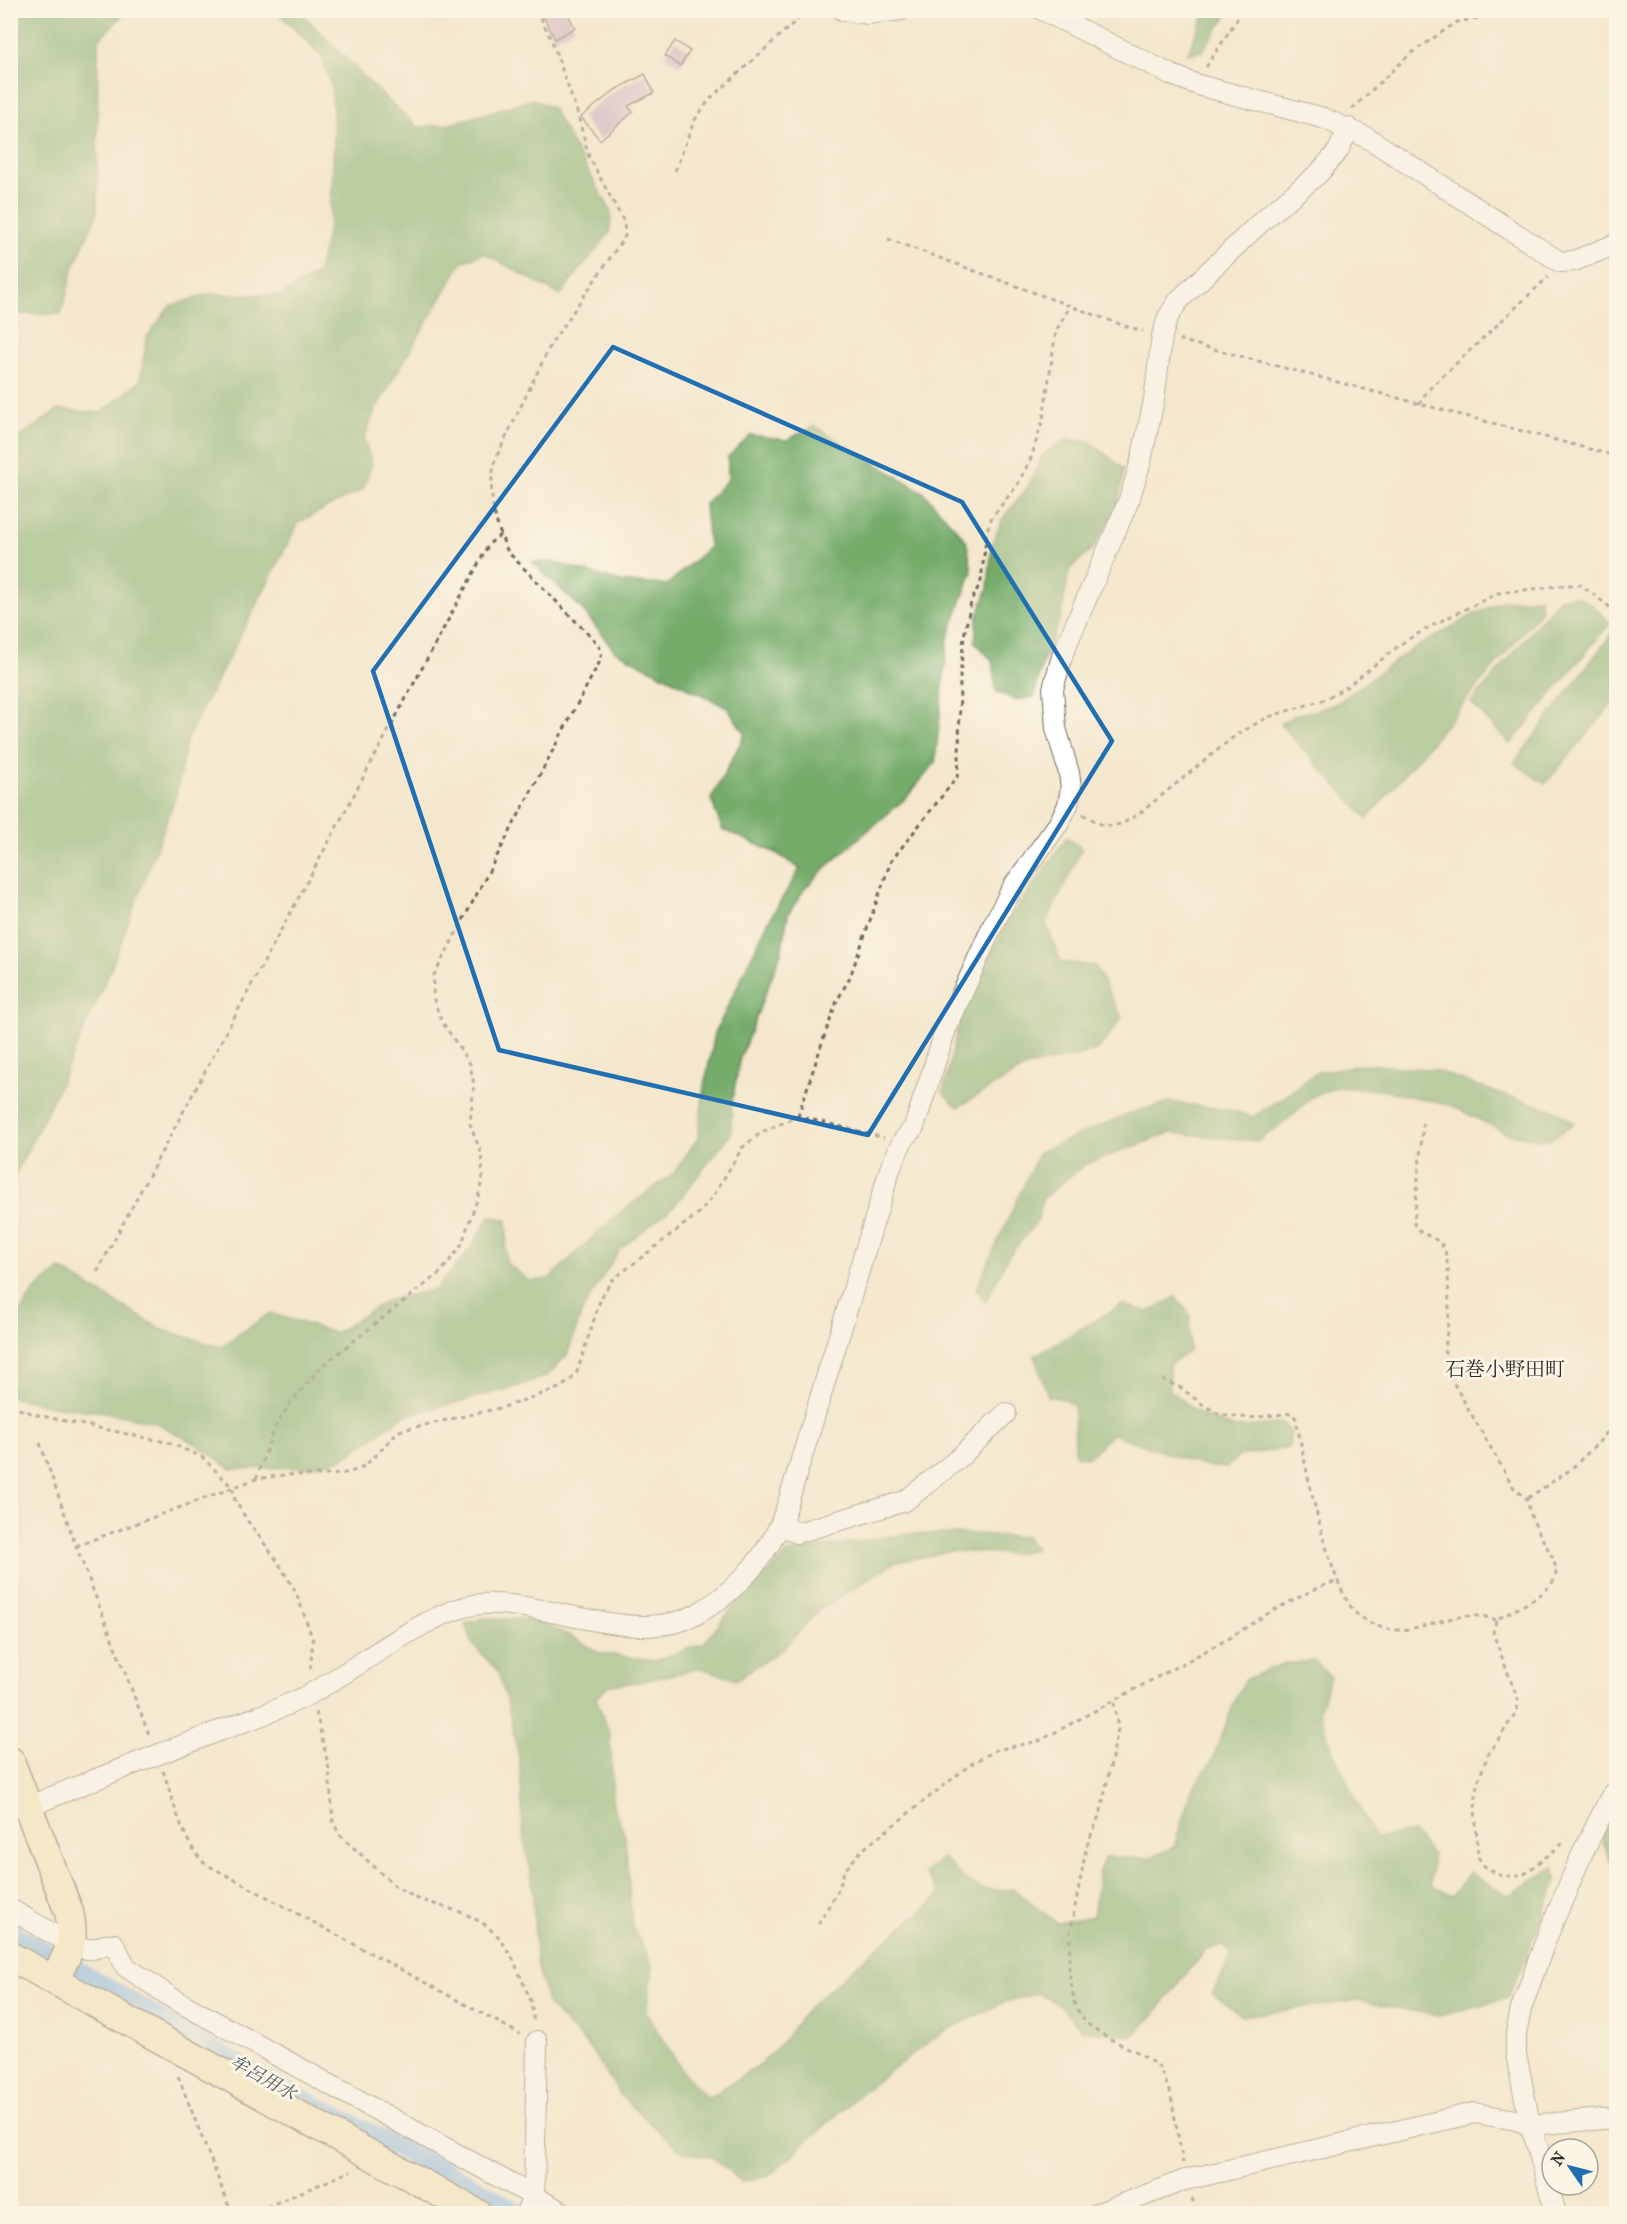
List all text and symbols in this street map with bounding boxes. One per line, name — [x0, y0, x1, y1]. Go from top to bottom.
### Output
district label: 石巻小野田町 — [1445, 1358, 1565, 1381]
water label: 牟呂用水 — [226, 2051, 301, 2106]
north arrow — [1540, 2137, 1600, 2197]
text: N — [1547, 2148, 1570, 2169]

